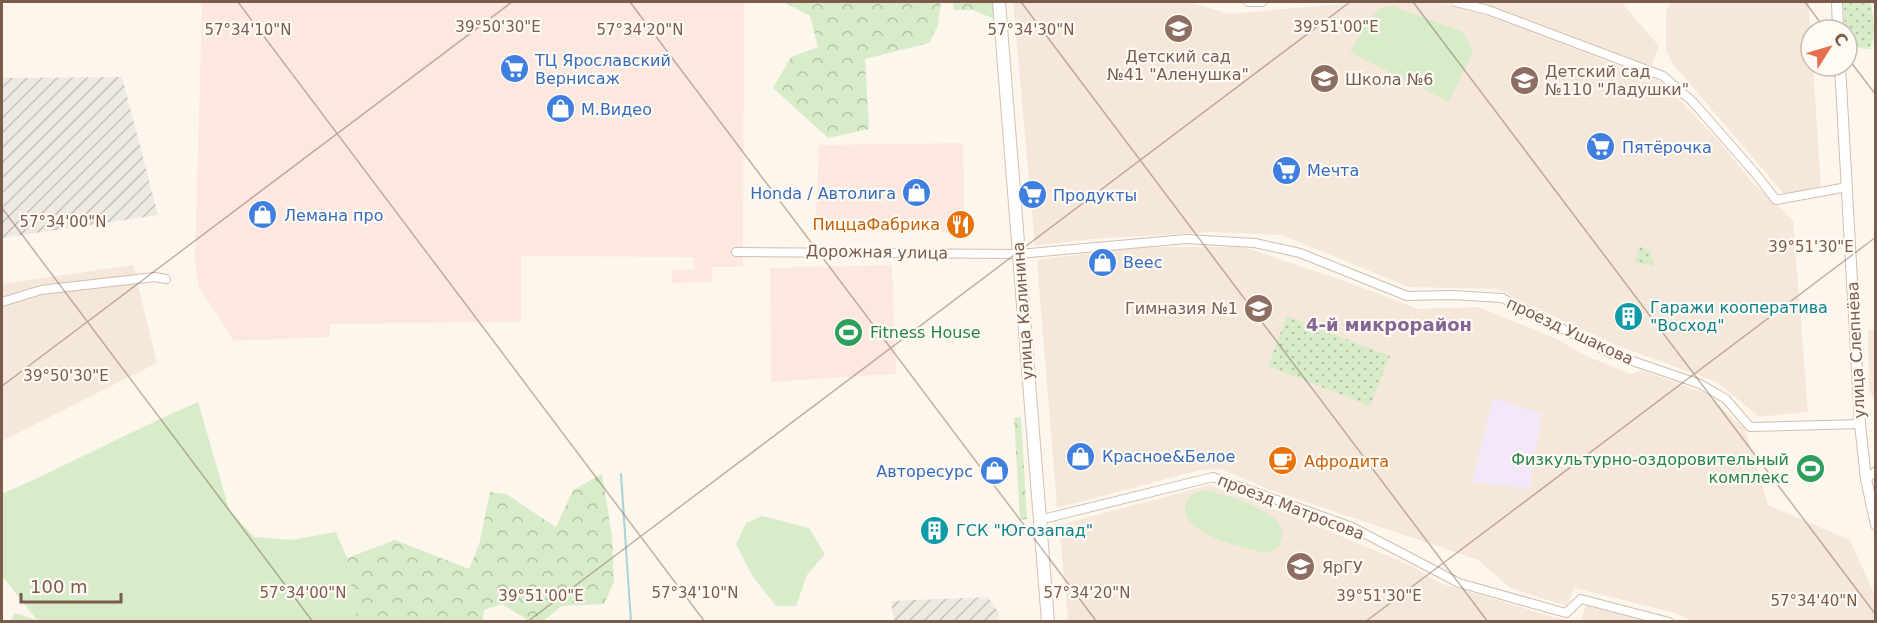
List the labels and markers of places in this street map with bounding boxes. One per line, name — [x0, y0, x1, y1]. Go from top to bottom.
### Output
school or university icon: Детский сад №41 "Аленушка" — [1162, 12, 1194, 44]
place label: Детский сад №41 "Аленушка" — [1107, 47, 1249, 84]
place label: ТЦ Ярославский Вернисаж — [534, 51, 671, 88]
supermarket icon: ТЦ Ярославский Вернисаж — [498, 53, 530, 85]
place label: Детский сад №110 "Ладушки" — [1545, 62, 1689, 99]
school or university icon: Школа №6 — [1308, 63, 1340, 95]
school or university icon: Детский сад №110 "Ладушки" — [1508, 64, 1540, 96]
place label: Школа №6 — [1345, 70, 1434, 89]
shop icon: М.Видео — [544, 93, 576, 125]
place label: М.Видео — [581, 100, 652, 119]
supermarket icon: Пятёрочка — [1585, 131, 1617, 163]
place label: Пятёрочка — [1622, 138, 1712, 157]
supermarket icon: Мечта — [1270, 154, 1302, 186]
place label: Мечта — [1307, 161, 1359, 180]
shop icon: Honda / Автолига — [901, 177, 933, 209]
supermarket icon: Продукты — [1016, 179, 1048, 211]
place label: Honda / Автолига — [750, 184, 896, 203]
place label: Продукты — [1053, 186, 1137, 205]
shop icon: Лемана про — [247, 199, 279, 231]
place label: Лемана про — [284, 206, 384, 225]
restaurant icon: ПиццаФабрика — [945, 208, 977, 240]
place label: ПиццаФабрика — [813, 215, 940, 234]
shop icon: Веес — [1086, 246, 1118, 278]
place label: Веес — [1123, 253, 1162, 272]
school or university icon: Гимназия №1 — [1243, 292, 1275, 324]
place label: Гаражи кооператива "Восход" — [1650, 298, 1828, 335]
place label: Гимназия №1 — [1125, 299, 1238, 318]
building icon: Гаражи кооператива "Восход" — [1613, 300, 1645, 332]
sports icon: Fitness House — [833, 316, 865, 348]
place label: Fitness House — [870, 323, 981, 342]
shop icon: Красное&Белое — [1065, 440, 1097, 472]
cafe icon: Афродита — [1267, 445, 1299, 477]
place label: Красное&Белое — [1102, 447, 1235, 466]
place label: Физкультурно-оздоровительный комплекс — [1511, 450, 1789, 487]
place label: Афродита — [1304, 452, 1389, 471]
sports icon: Физкультурно-оздоровительный комплекс — [1794, 452, 1826, 484]
shop icon: Авторесурс — [978, 455, 1010, 487]
place label: Авторесурс — [876, 462, 973, 481]
building icon: ГСК "Югозапад" — [919, 514, 951, 546]
place label: ГСК "Югозапад" — [956, 521, 1093, 540]
school or university icon: ЯрГУ — [1285, 551, 1317, 583]
place label: ЯрГУ — [1322, 558, 1363, 577]

